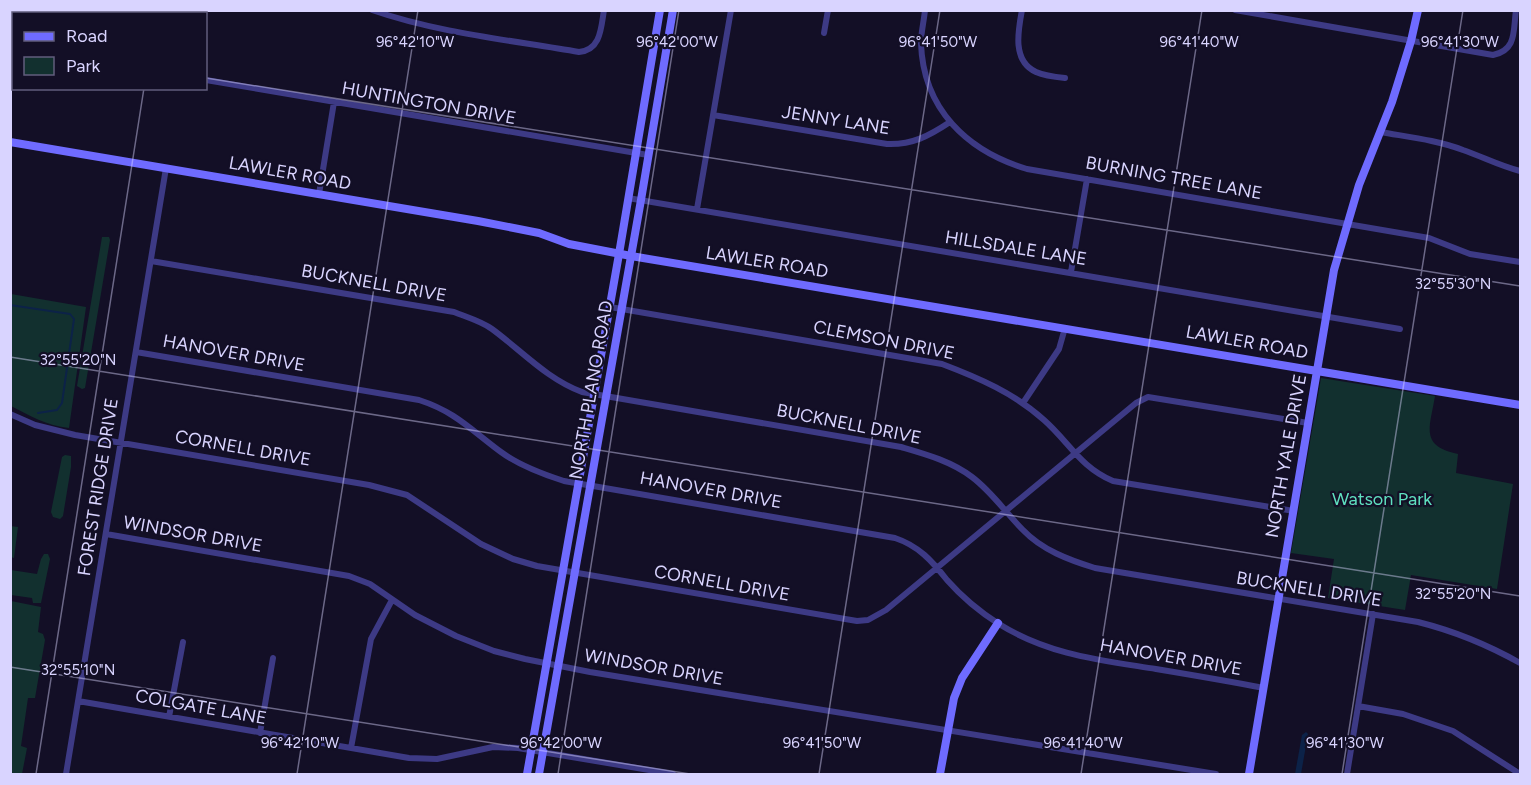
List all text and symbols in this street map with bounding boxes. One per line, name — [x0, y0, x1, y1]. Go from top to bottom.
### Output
legend — [12, 12, 207, 90]
text: Road — [66, 25, 107, 47]
text: 96°42'10"W — [376, 33, 455, 51]
text: 96°42'00"W — [636, 33, 718, 51]
text: 96°41'50"W — [899, 33, 978, 51]
text: 96°41'40"W — [1159, 33, 1239, 51]
text: 96°41'30"W — [1421, 33, 1500, 51]
text: Park — [66, 55, 101, 77]
street label: HUNTINGTON DRIVE — [340, 77, 518, 129]
street label: JENNY LANE — [780, 101, 892, 139]
street label: LAWLER ROAD — [227, 151, 353, 195]
street label: BURNING TREE LANE — [1084, 152, 1264, 204]
street label: HILLSDALE LANE — [943, 226, 1089, 270]
street label: LAWLER ROAD — [704, 241, 830, 283]
street label: BUCKNELL DRIVE — [300, 259, 448, 307]
text: 32°55'30"N — [1415, 275, 1491, 293]
street label: NORTH PLANO ROAD — [564, 299, 618, 481]
street label: CLEMSON DRIVE — [812, 316, 956, 364]
street label: LAWLER ROAD — [1184, 320, 1310, 364]
street label: HANOVER DRIVE — [161, 330, 307, 376]
text: 32°55'20"N — [40, 351, 116, 369]
street label: NORTH YALE DRIVE — [1261, 372, 1311, 540]
street label: FOREST RIDGE DRIVE — [73, 396, 123, 578]
street label: BUCKNELL DRIVE — [775, 399, 923, 449]
street label: CORNELL DRIVE — [173, 425, 313, 471]
street label: HANOVER DRIVE — [638, 467, 784, 513]
park label: Watson Park — [1332, 488, 1432, 510]
street label: WINDSOR DRIVE — [122, 511, 264, 557]
street label: CORNELL DRIVE — [652, 560, 792, 606]
street label: BUCKNELL DRIVE — [1235, 567, 1383, 611]
text: 32°55'20"N — [1415, 585, 1491, 603]
street label: HANOVER DRIVE — [1098, 634, 1244, 680]
street label: WINDSOR DRIVE — [583, 644, 725, 690]
text: 32°55'10"N — [41, 661, 115, 679]
street label: COLGATE LANE — [134, 685, 268, 729]
text: 96°42'10"W — [261, 734, 340, 752]
text: 96°42'00"W — [520, 734, 602, 752]
text: 96°41'50"W — [783, 734, 862, 752]
text: 96°41'40"W — [1043, 734, 1123, 752]
text: 96°41'30"W — [1306, 734, 1385, 752]

